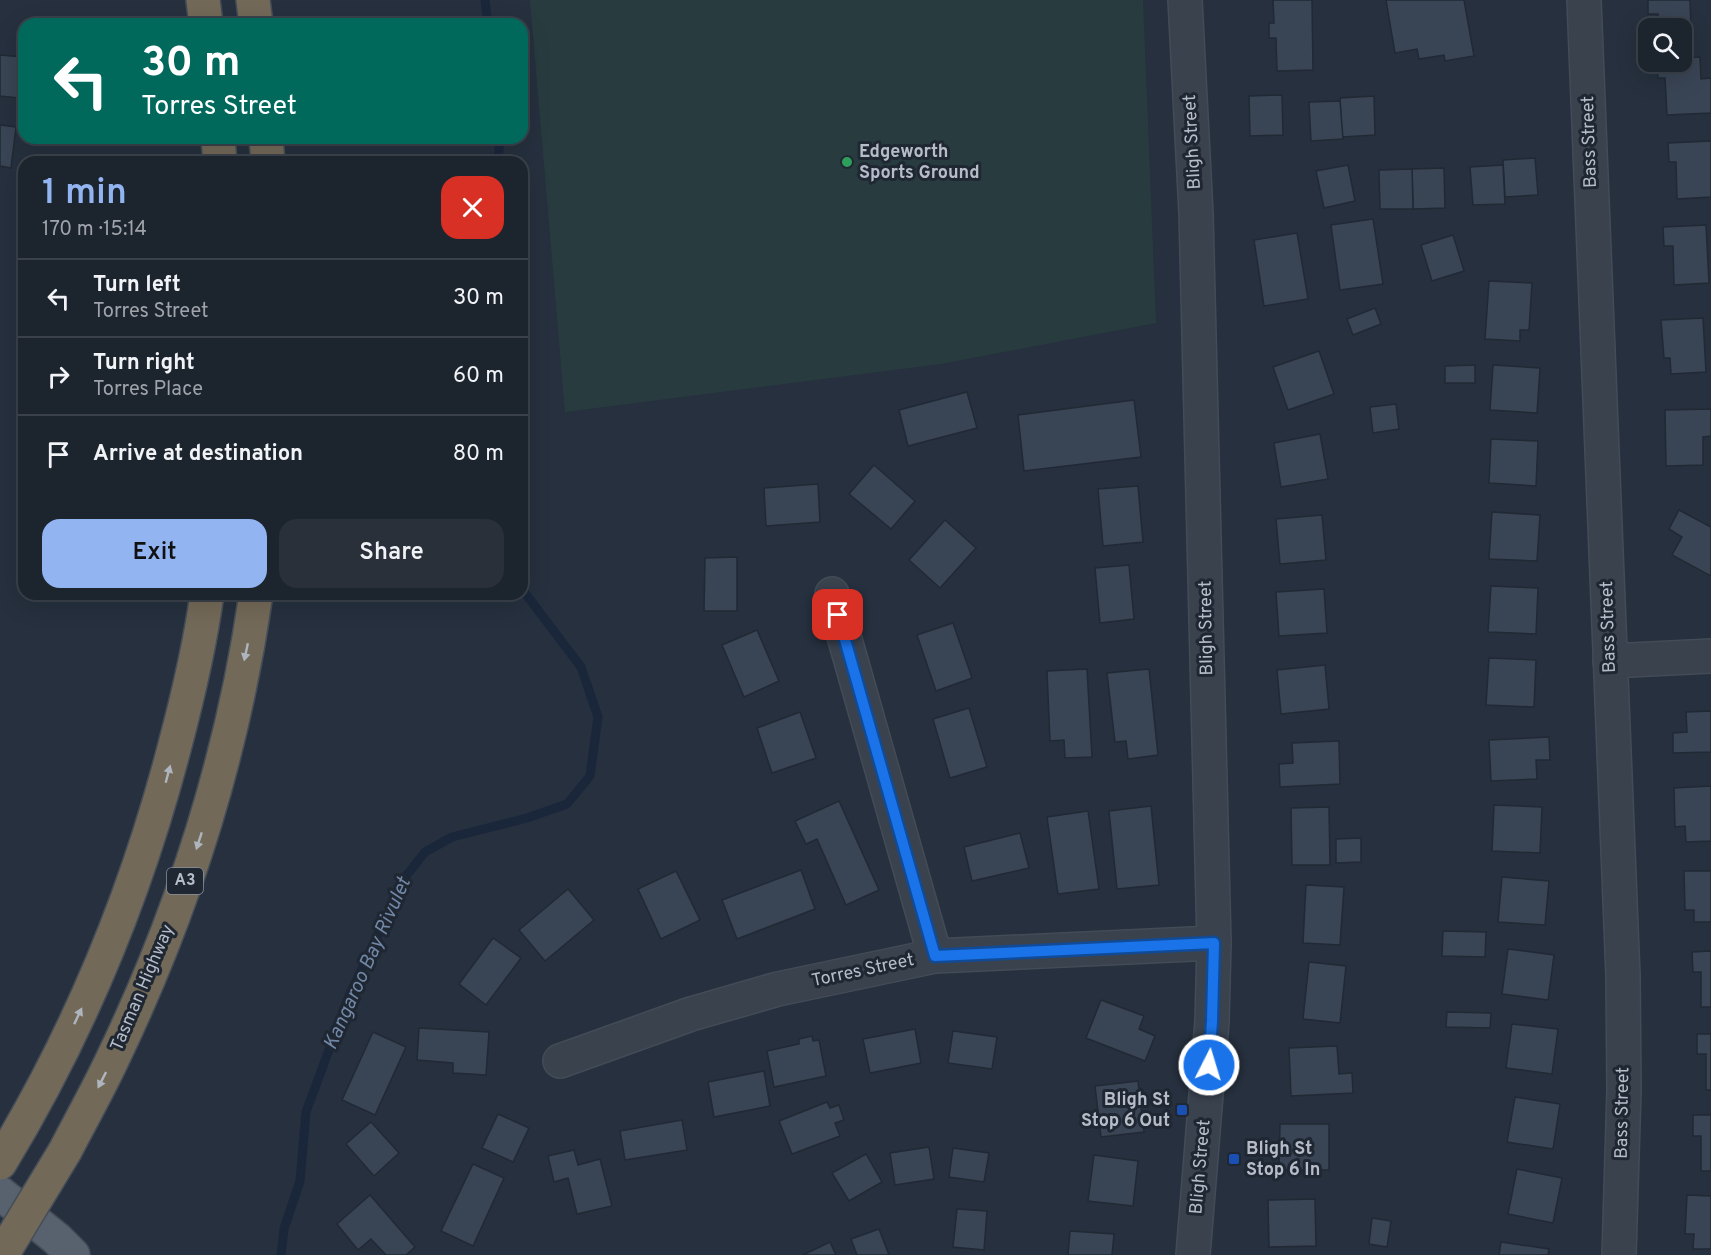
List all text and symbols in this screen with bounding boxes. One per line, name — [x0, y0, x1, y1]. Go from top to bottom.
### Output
map controls — [1638, 18, 1692, 72]
button: search — [1638, 18, 1692, 72]
text: 30 m — [141, 38, 240, 91]
icon: left — [42, 42, 120, 120]
text: Torres Street — [141, 90, 297, 124]
street label: Bligh Street — [1179, 94, 1207, 190]
street label: Bass Street — [1577, 96, 1603, 188]
place label: Edgeworth Sports Ground — [859, 141, 980, 185]
marker: Edgeworth Sports Ground — [840, 155, 854, 169]
text: 1 min — [42, 171, 127, 217]
button: close — [441, 176, 504, 239]
text: 170 m · 15:14 — [42, 217, 147, 243]
text: Turn left — [93, 272, 181, 299]
icon: left — [42, 282, 75, 315]
text: 30 m — [453, 285, 504, 312]
text: Torres Street — [93, 299, 209, 325]
text: Turn right — [93, 350, 195, 377]
icon: right — [42, 360, 75, 393]
text: 60 m — [453, 363, 504, 390]
text: Torres Place — [93, 377, 203, 403]
icon: arrive — [42, 438, 75, 471]
text: Arrive at destination — [93, 441, 303, 468]
text: 80 m — [453, 441, 504, 468]
button: Exit — [42, 519, 267, 588]
button: Share — [279, 519, 504, 588]
street label: Bligh Street — [1195, 580, 1219, 676]
street label: Bass Street — [1596, 581, 1622, 673]
pin — [812, 589, 863, 640]
icon: arrive — [821, 598, 854, 631]
one-way arrow — [241, 642, 250, 661]
one-way arrow — [163, 765, 173, 783]
one-way arrow — [194, 832, 203, 850]
road number: A3 — [167, 868, 203, 894]
water label: Kangaroo Bay Rivulet — [318, 873, 418, 1054]
street label: Tasman Highway — [106, 921, 180, 1055]
street label: Torres Street — [810, 949, 916, 993]
one-way arrow — [73, 1006, 83, 1024]
position arrow — [1177, 1033, 1241, 1097]
street label: Bass Street — [1611, 1067, 1635, 1159]
one-way arrow — [97, 1071, 107, 1088]
place label: Bligh St Stop 6 Out — [1081, 1089, 1170, 1133]
marker: Bligh St Stop 6 Out — [1175, 1103, 1189, 1117]
street label: Bligh Street — [1185, 1119, 1217, 1215]
place label: Bligh St Stop 6 In — [1246, 1138, 1320, 1182]
marker: Bligh St Stop 6 In — [1227, 1152, 1241, 1166]

